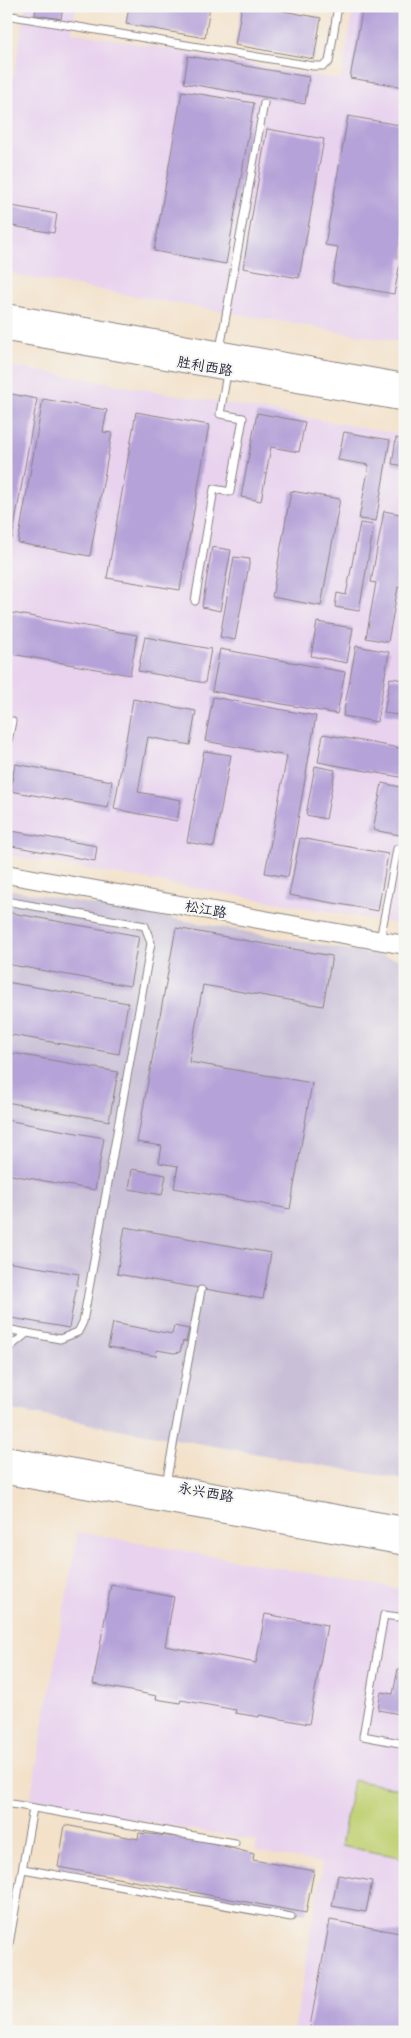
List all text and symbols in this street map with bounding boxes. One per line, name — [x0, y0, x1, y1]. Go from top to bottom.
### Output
street label: 胜利西路 — [175, 351, 234, 383]
street label: 松江路 — [183, 896, 228, 924]
street label: 永兴西路 — [176, 1477, 235, 1509]

